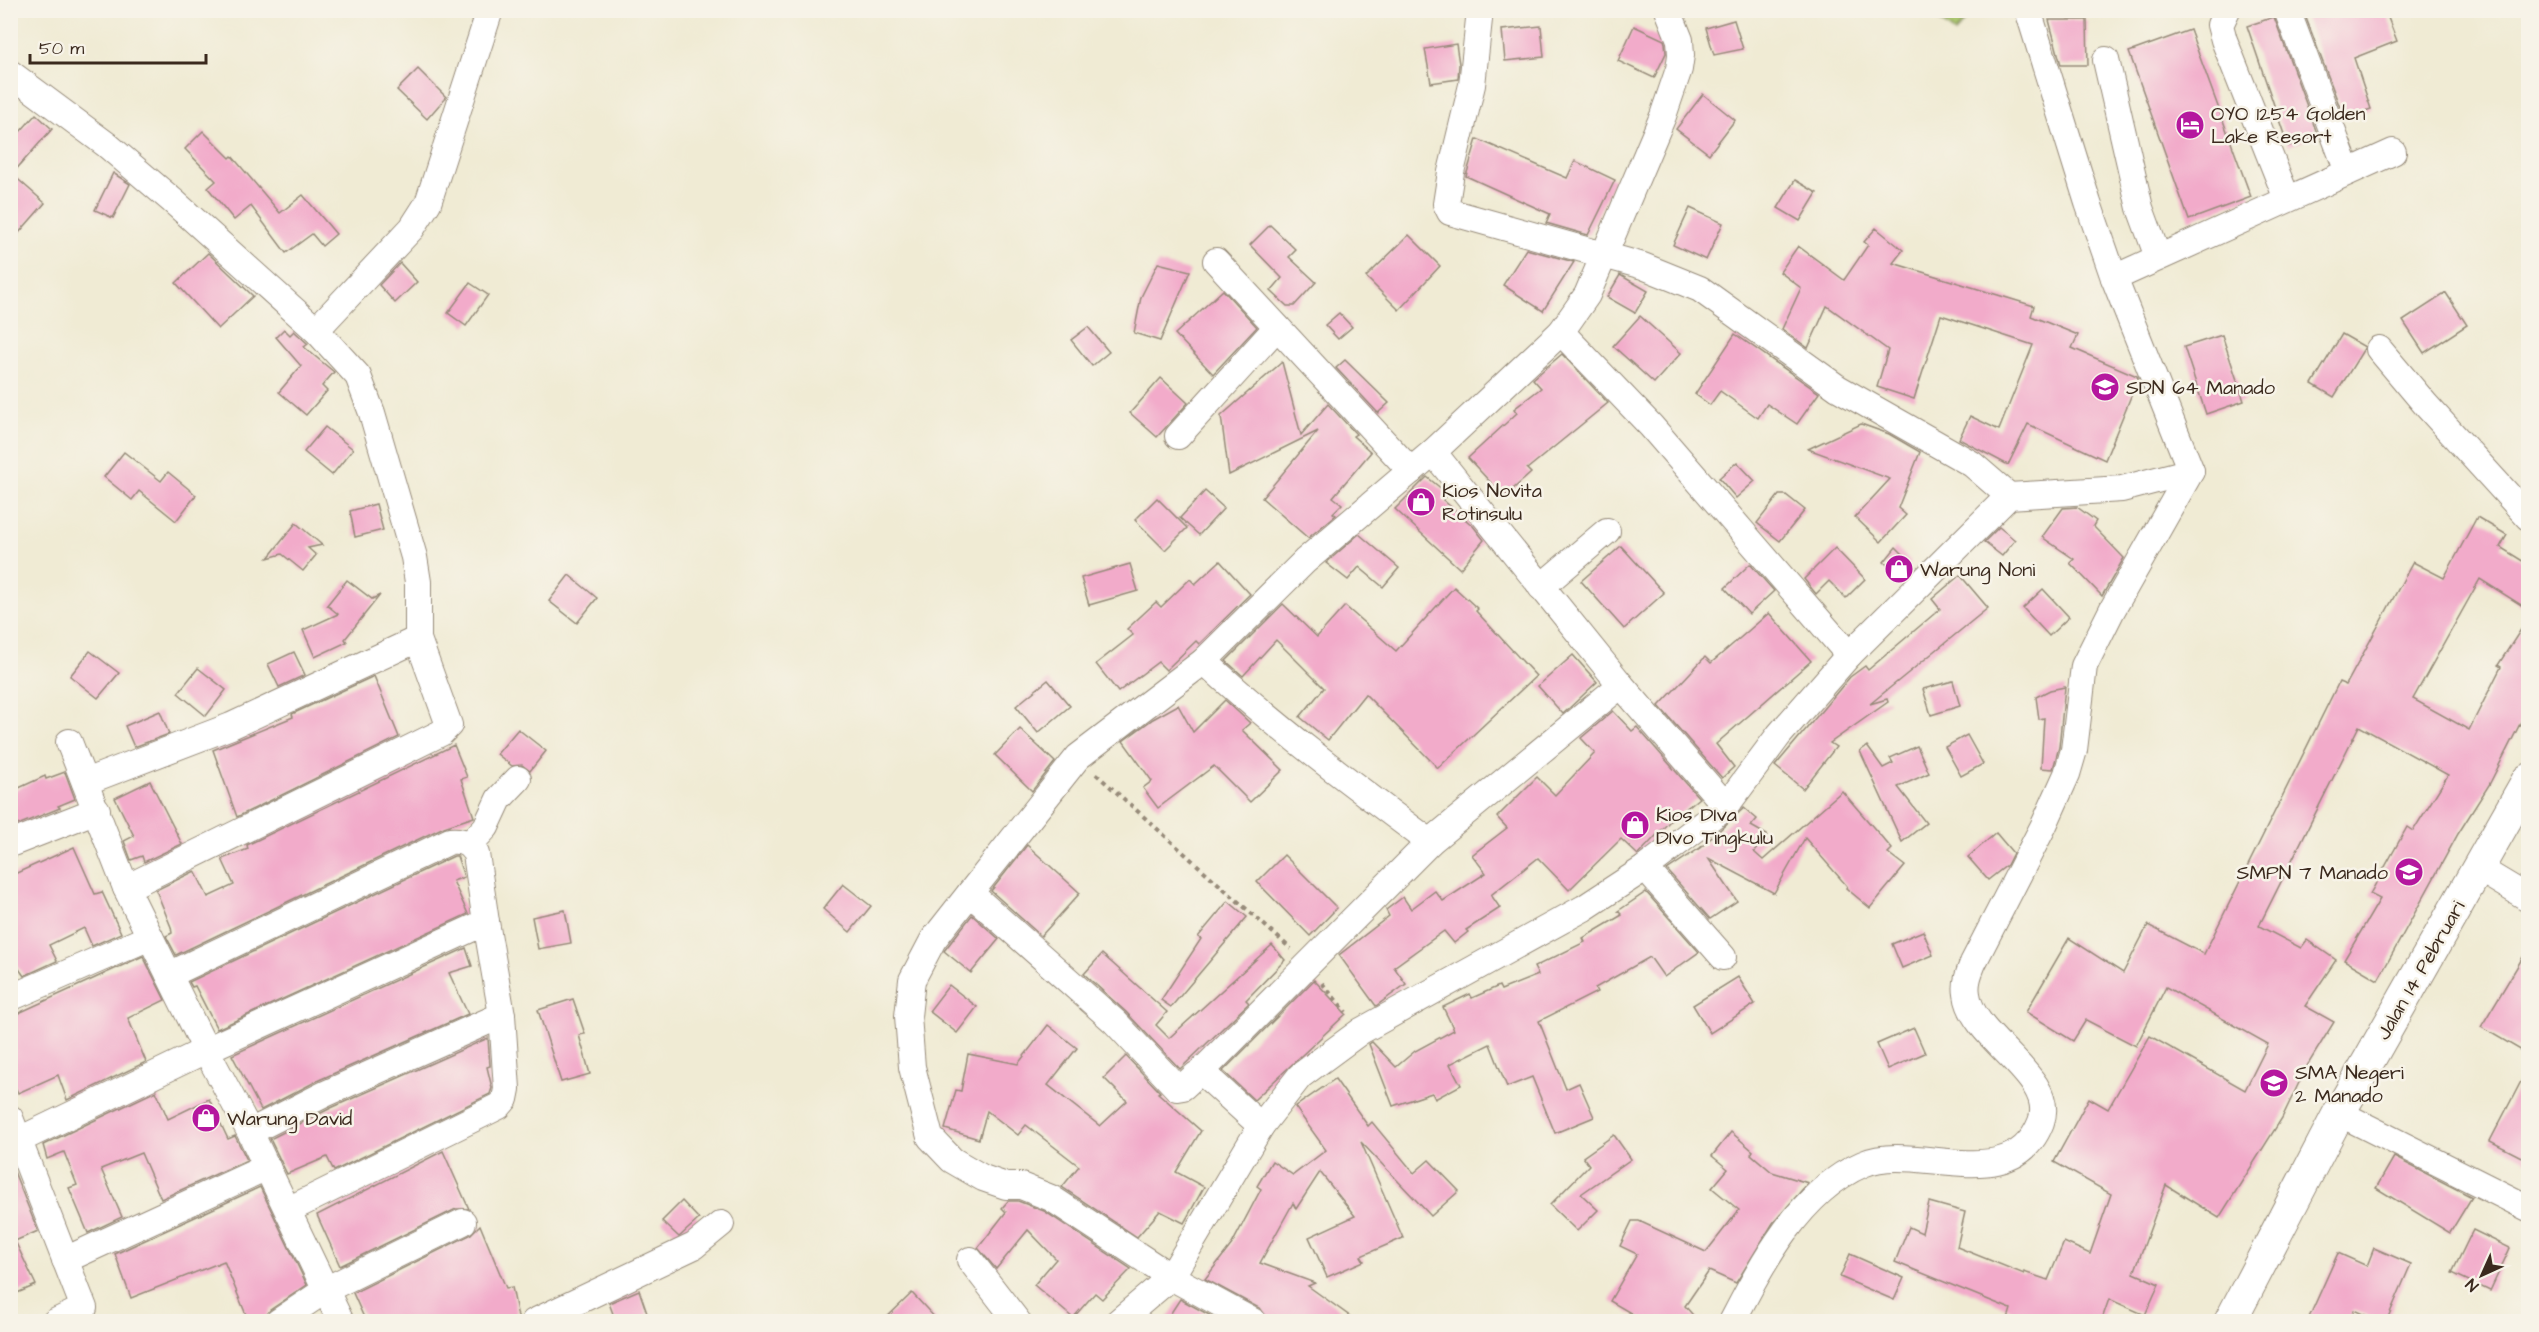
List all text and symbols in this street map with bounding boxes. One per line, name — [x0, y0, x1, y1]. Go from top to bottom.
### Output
scale bar — [30, 27, 206, 65]
text: 50 m — [39, 36, 84, 61]
place label: OYO 1254 Golden Lake Resort — [2211, 100, 2366, 151]
hotel icon: OYO 1254 Golden Lake Resort — [2174, 109, 2206, 141]
school or university icon: SDN 64 Manado — [2089, 371, 2121, 403]
place label: SDN 64 Manado — [2126, 374, 2275, 402]
place label: Kios Novita Rotinsulu — [1442, 477, 1542, 528]
shop icon: Kios Novita Rotinsulu — [1405, 486, 1437, 518]
shop icon: Warung Noni — [1883, 553, 1915, 585]
place label: Warung Noni — [1920, 556, 2035, 585]
place label: Kios DIva DIvo Tingkulu — [1656, 801, 1773, 853]
shop icon: Kios DIva DIvo Tingkulu — [1619, 809, 1651, 841]
school or university icon: SMPN 7 Manado — [2393, 856, 2425, 888]
place label: SMPN 7 Manado — [2237, 859, 2388, 887]
street label: Jalan 14 Pebruari — [2370, 896, 2472, 1045]
place label: SMA Negeri 2 Manado — [2295, 1059, 2404, 1110]
school or university icon: SMA Negeri 2 Manado — [2258, 1067, 2290, 1099]
shop icon: Warung David — [190, 1102, 222, 1134]
place label: Warung David — [227, 1105, 352, 1134]
north arrow — [2452, 1245, 2512, 1305]
text: N — [2461, 1274, 2483, 1296]

